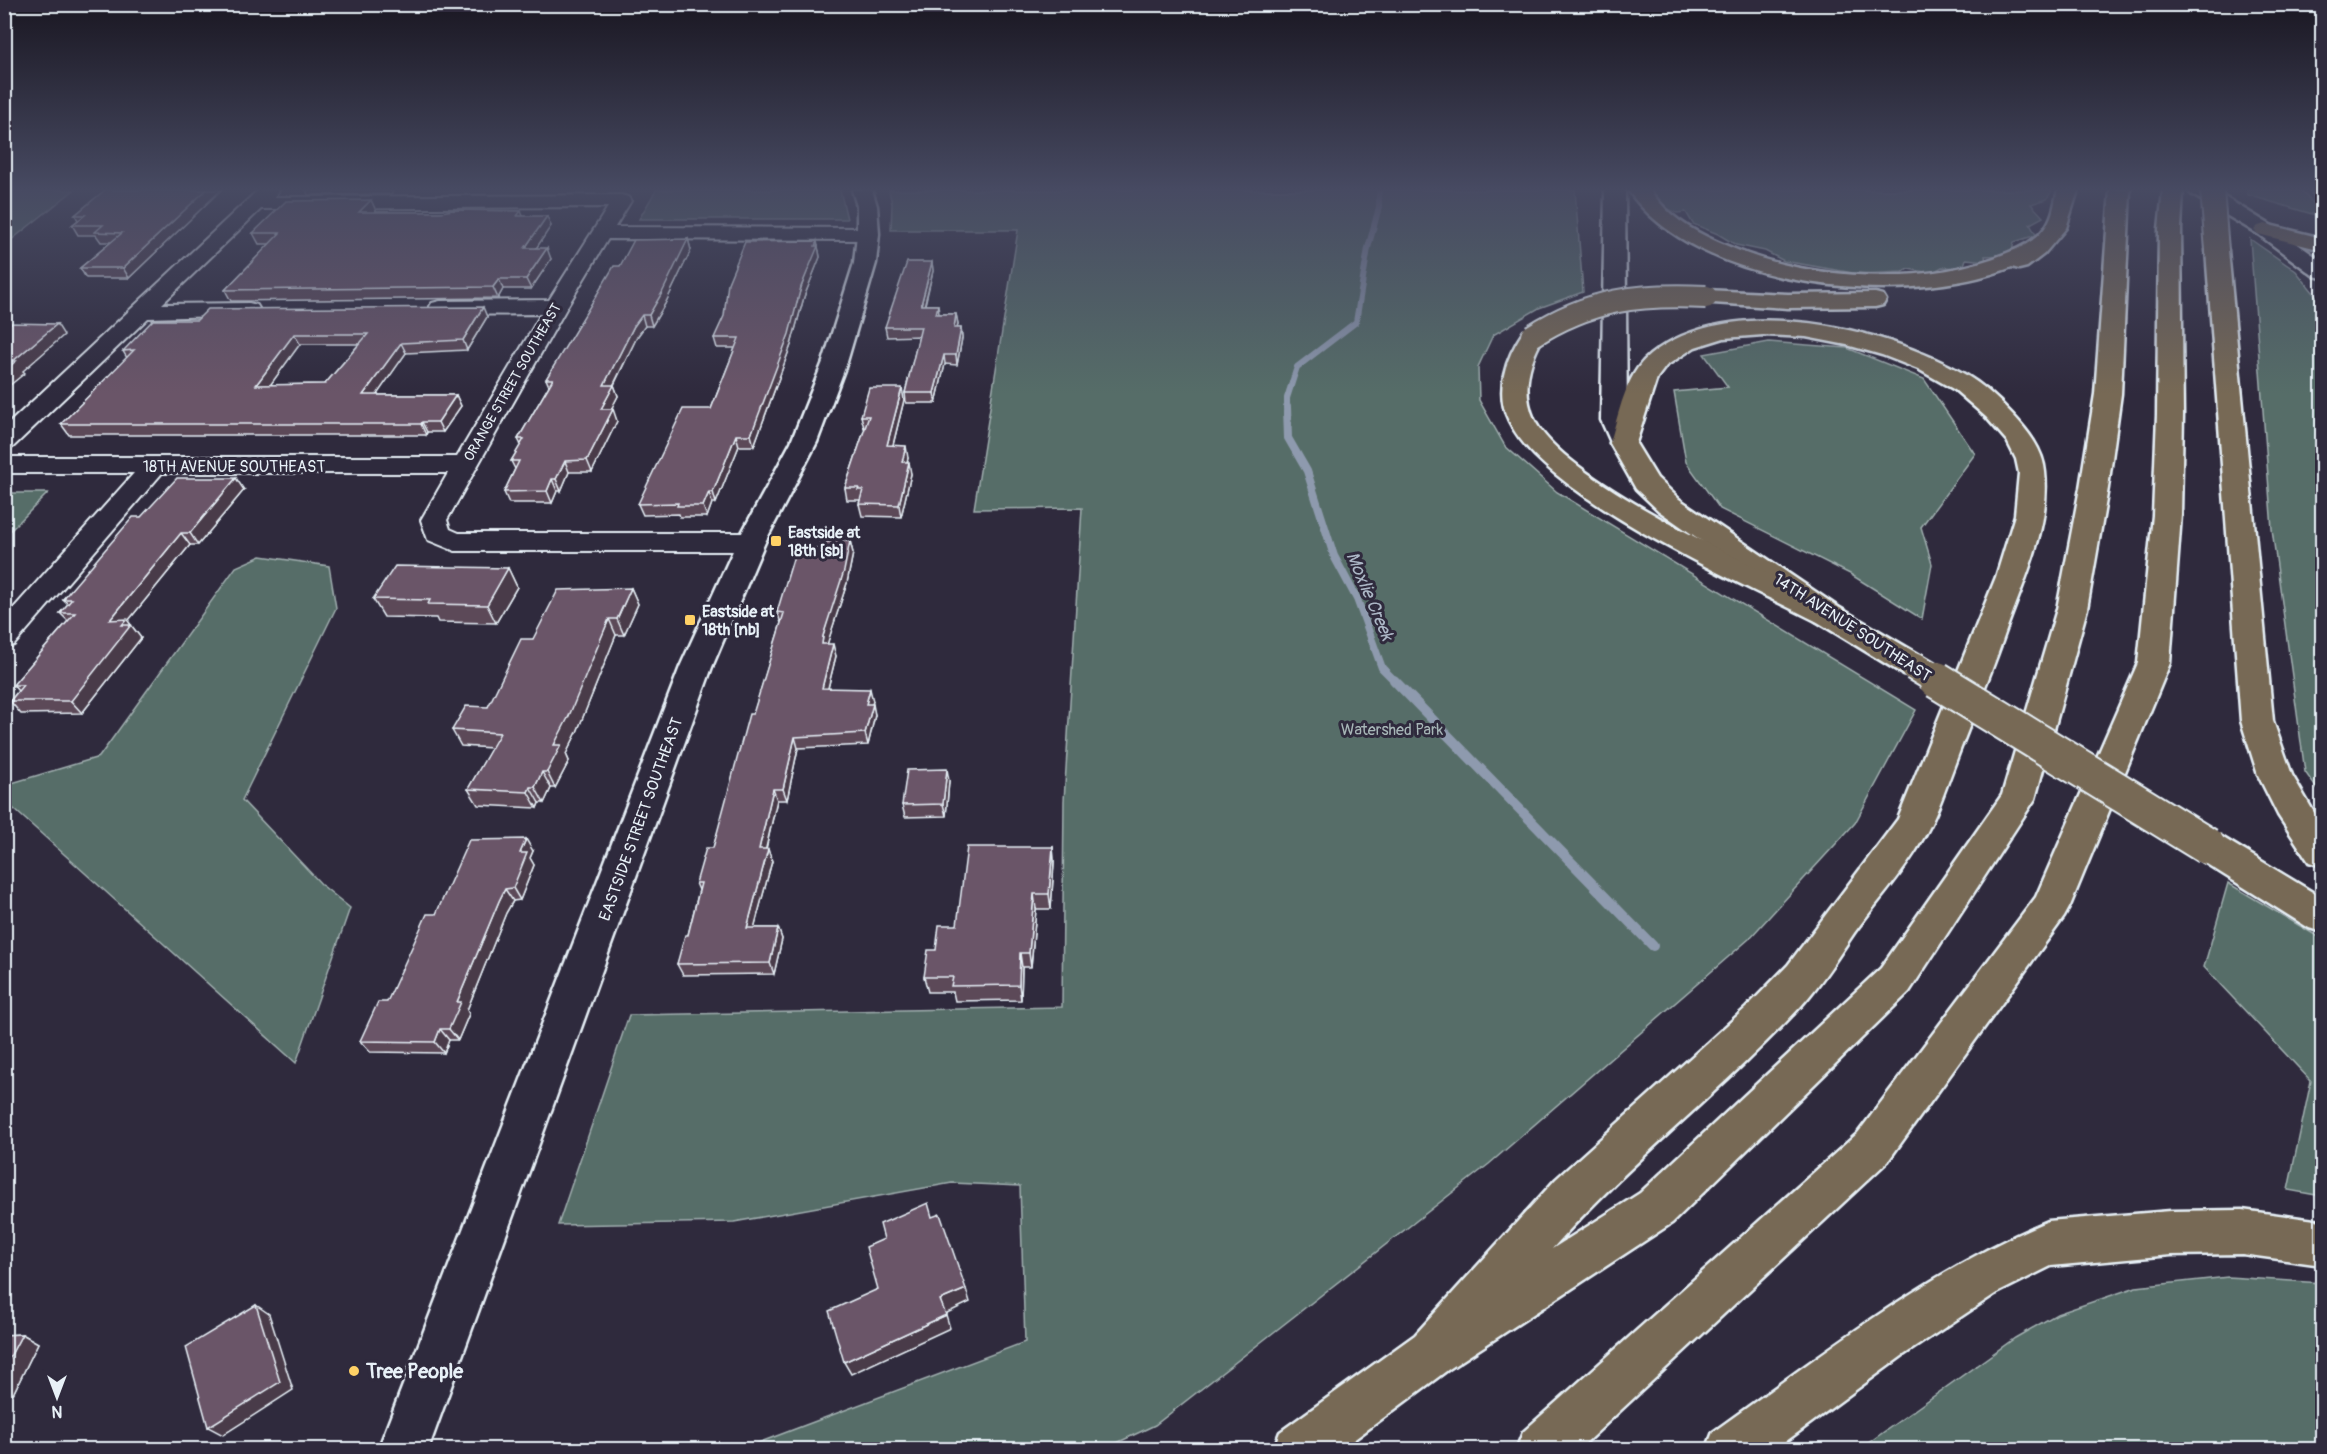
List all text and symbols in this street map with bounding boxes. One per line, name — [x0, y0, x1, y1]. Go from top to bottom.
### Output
street label: ORANGE STREET SOUTHEAST — [460, 300, 565, 464]
street label: 18TH AVENUE SOUTHEAST — [143, 457, 325, 477]
place label: Eastside at 18th [sb] — [788, 523, 861, 561]
marker: Eastside at 18th [sb] — [769, 534, 783, 548]
water label: Moxlie Creek — [1341, 548, 1399, 645]
street label: 14TH AVENUE SOUTHEAST — [1770, 569, 1935, 686]
place label: Eastside at 18th [nb] — [702, 602, 775, 640]
marker: Eastside at 18th [nb] — [683, 613, 697, 627]
street label: EASTSIDE STREET SOUTHEAST — [595, 715, 687, 924]
park label: Watershed Park — [1341, 720, 1444, 740]
place label: Tree People — [365, 1359, 464, 1384]
marker: Tree People — [347, 1364, 361, 1378]
north arrow — [27, 1367, 87, 1427]
text: N — [51, 1401, 62, 1421]

